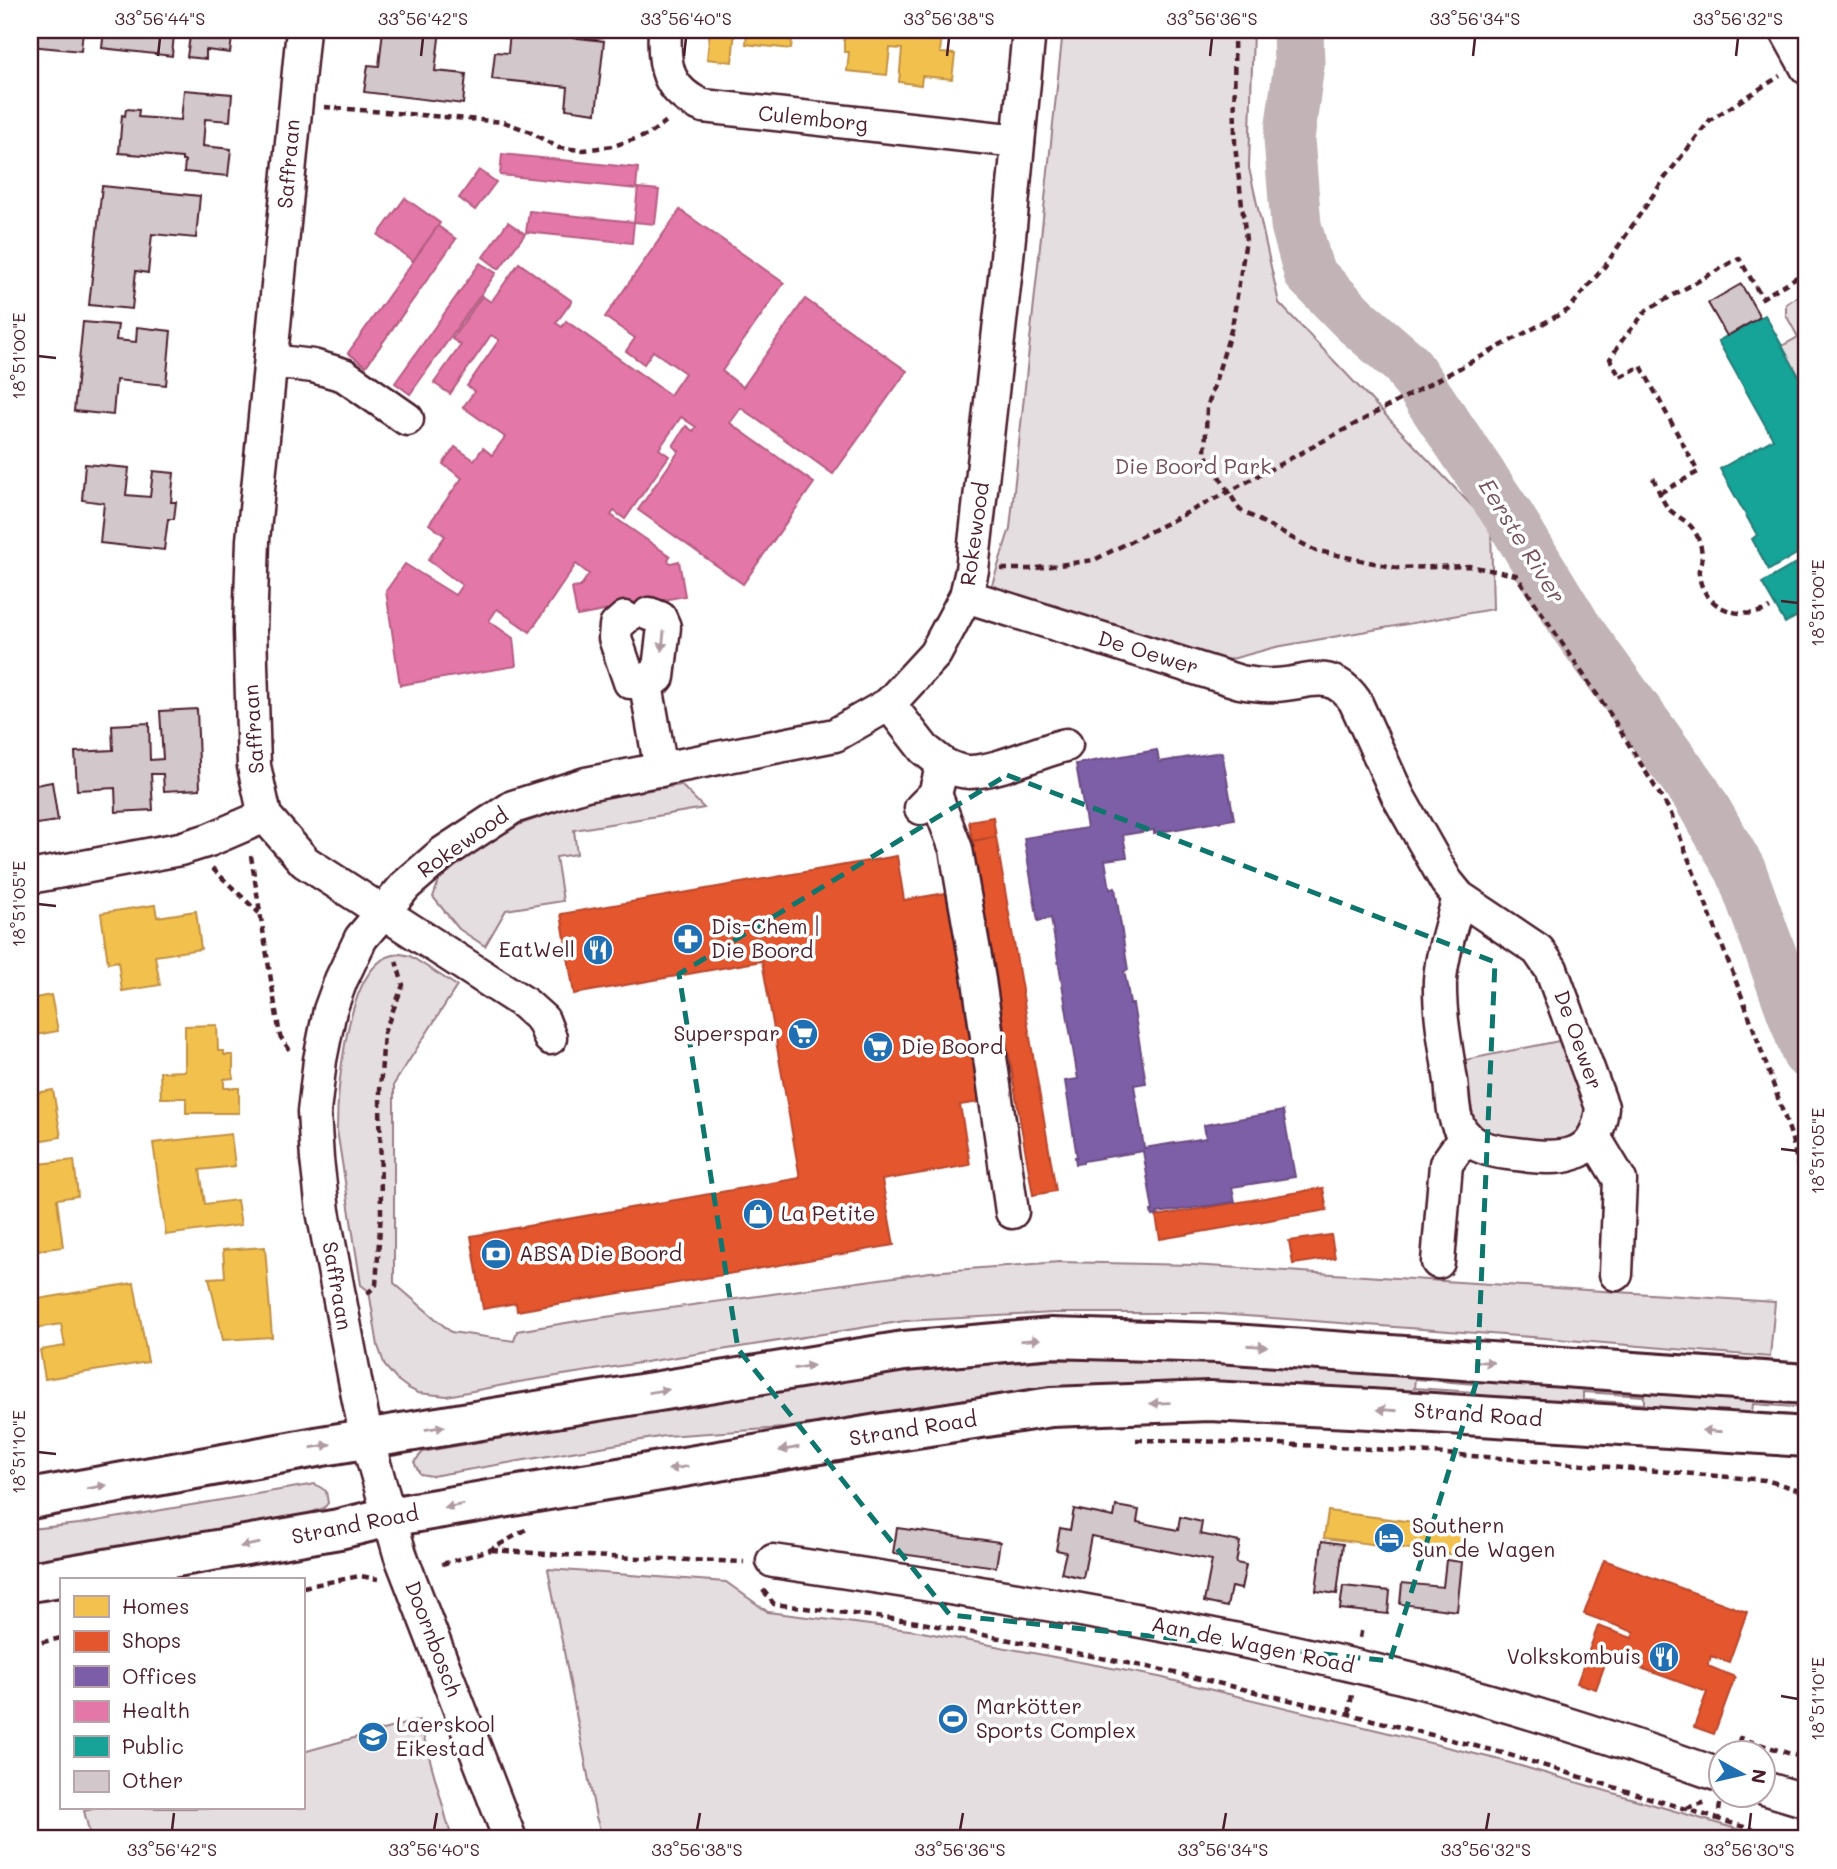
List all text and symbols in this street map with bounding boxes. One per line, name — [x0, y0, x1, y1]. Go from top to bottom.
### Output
text: 33°56'44"S — [115, 6, 206, 30]
text: 33°56'42"S — [378, 6, 468, 30]
text: 33°56'40"S — [640, 6, 732, 30]
text: 33°56'38"S — [903, 6, 995, 30]
text: 33°56'36"S — [1166, 6, 1258, 30]
text: 33°56'34"S — [1430, 6, 1520, 30]
text: 33°56'32"S — [1693, 6, 1783, 30]
street label: Culemborg — [757, 98, 869, 137]
street label: Saffraan — [270, 118, 305, 210]
text: 18°51'00"E — [6, 312, 30, 400]
park label: Die Boord Park — [1115, 452, 1271, 479]
water label: Eerste River — [1473, 472, 1573, 608]
street label: Rokewood — [953, 480, 994, 587]
text: 18°51'00"E — [1805, 559, 1829, 647]
street label: De Oewer — [1095, 624, 1202, 680]
one-way arrow — [657, 630, 668, 652]
street label: Saffraan — [236, 683, 269, 775]
street label: Rokewood — [412, 801, 513, 883]
text: 18°51'05"E — [6, 861, 30, 947]
place label: Dis-Chem | Die Boord — [711, 912, 820, 963]
pharmacy icon: Dis-Chem | Die Boord — [671, 922, 705, 956]
restaurant icon: EatWell — [581, 933, 615, 967]
place label: EatWell — [499, 935, 575, 962]
street label: De Oewer — [1549, 986, 1610, 1093]
supermarket icon: Superspar — [786, 1017, 820, 1051]
place label: Superspar — [673, 1019, 780, 1046]
supermarket icon: Die Boord — [861, 1030, 895, 1064]
place label: Die Boord — [901, 1032, 1003, 1059]
text: 18°51'05"E — [1805, 1108, 1829, 1194]
shop icon: La Petite — [741, 1197, 775, 1231]
place label: La Petite — [781, 1199, 876, 1226]
bank icon: ABSA Die Boord — [479, 1237, 513, 1271]
street label: Saffraan — [317, 1239, 360, 1332]
place label: ABSA Die Boord — [519, 1239, 682, 1266]
one-way arrow — [1019, 1334, 1041, 1345]
one-way arrow — [1246, 1341, 1268, 1352]
one-way arrow — [1473, 1357, 1495, 1368]
one-way arrow — [793, 1361, 815, 1372]
one-way arrow — [648, 1385, 670, 1396]
street label: Strand Road — [1413, 1396, 1543, 1431]
one-way arrow — [1148, 1397, 1170, 1408]
street label: Strand Road — [847, 1404, 978, 1451]
one-way arrow — [1376, 1404, 1398, 1415]
text: 18°51'10"E — [6, 1410, 30, 1494]
one-way arrow — [424, 1422, 446, 1433]
one-way arrow — [1701, 1425, 1723, 1436]
one-way arrow — [310, 1440, 332, 1451]
one-way arrow — [778, 1444, 800, 1455]
one-way arrow — [667, 1463, 689, 1474]
one-way arrow — [86, 1481, 108, 1492]
street label: Strand Road — [289, 1498, 420, 1549]
one-way arrow — [443, 1501, 465, 1512]
place label: Southern Sun de Wagen — [1412, 1511, 1555, 1562]
hotel icon: Southern Sun de Wagen — [1372, 1521, 1406, 1555]
one-way arrow — [239, 1540, 261, 1551]
street label: Doornbosch — [400, 1577, 469, 1700]
legend — [60, 1578, 304, 1810]
text: Homes — [122, 1592, 189, 1619]
street label: Aan de Wagen Road — [1150, 1609, 1357, 1678]
text: Shops — [122, 1626, 181, 1653]
restaurant icon: Volkskombuis — [1647, 1640, 1681, 1674]
place label: Volkskombuis — [1507, 1642, 1641, 1669]
text: 18°51'10"E — [1805, 1657, 1829, 1741]
text: Offices — [122, 1662, 197, 1689]
place label: Markötter Sports Complex — [976, 1692, 1136, 1743]
text: Health — [122, 1696, 189, 1723]
sports icon: Markötter Sports Complex — [936, 1702, 970, 1736]
place label: Laerskool Eikestad — [396, 1710, 495, 1761]
school or university icon: Laerskool Eikestad — [356, 1720, 390, 1754]
text: Public — [122, 1732, 184, 1759]
north arrow — [1708, 1740, 1778, 1810]
text: Other — [122, 1766, 183, 1793]
text: N — [1746, 1768, 1773, 1785]
text: 33°56'42"S — [127, 1837, 217, 1861]
text: 33°56'40"S — [388, 1837, 480, 1861]
text: 33°56'38"S — [651, 1837, 743, 1861]
text: 33°56'36"S — [914, 1837, 1006, 1861]
text: 33°56'34"S — [1178, 1837, 1268, 1861]
text: 33°56'32"S — [1441, 1837, 1531, 1861]
text: 33°56'30"S — [1703, 1837, 1795, 1861]

